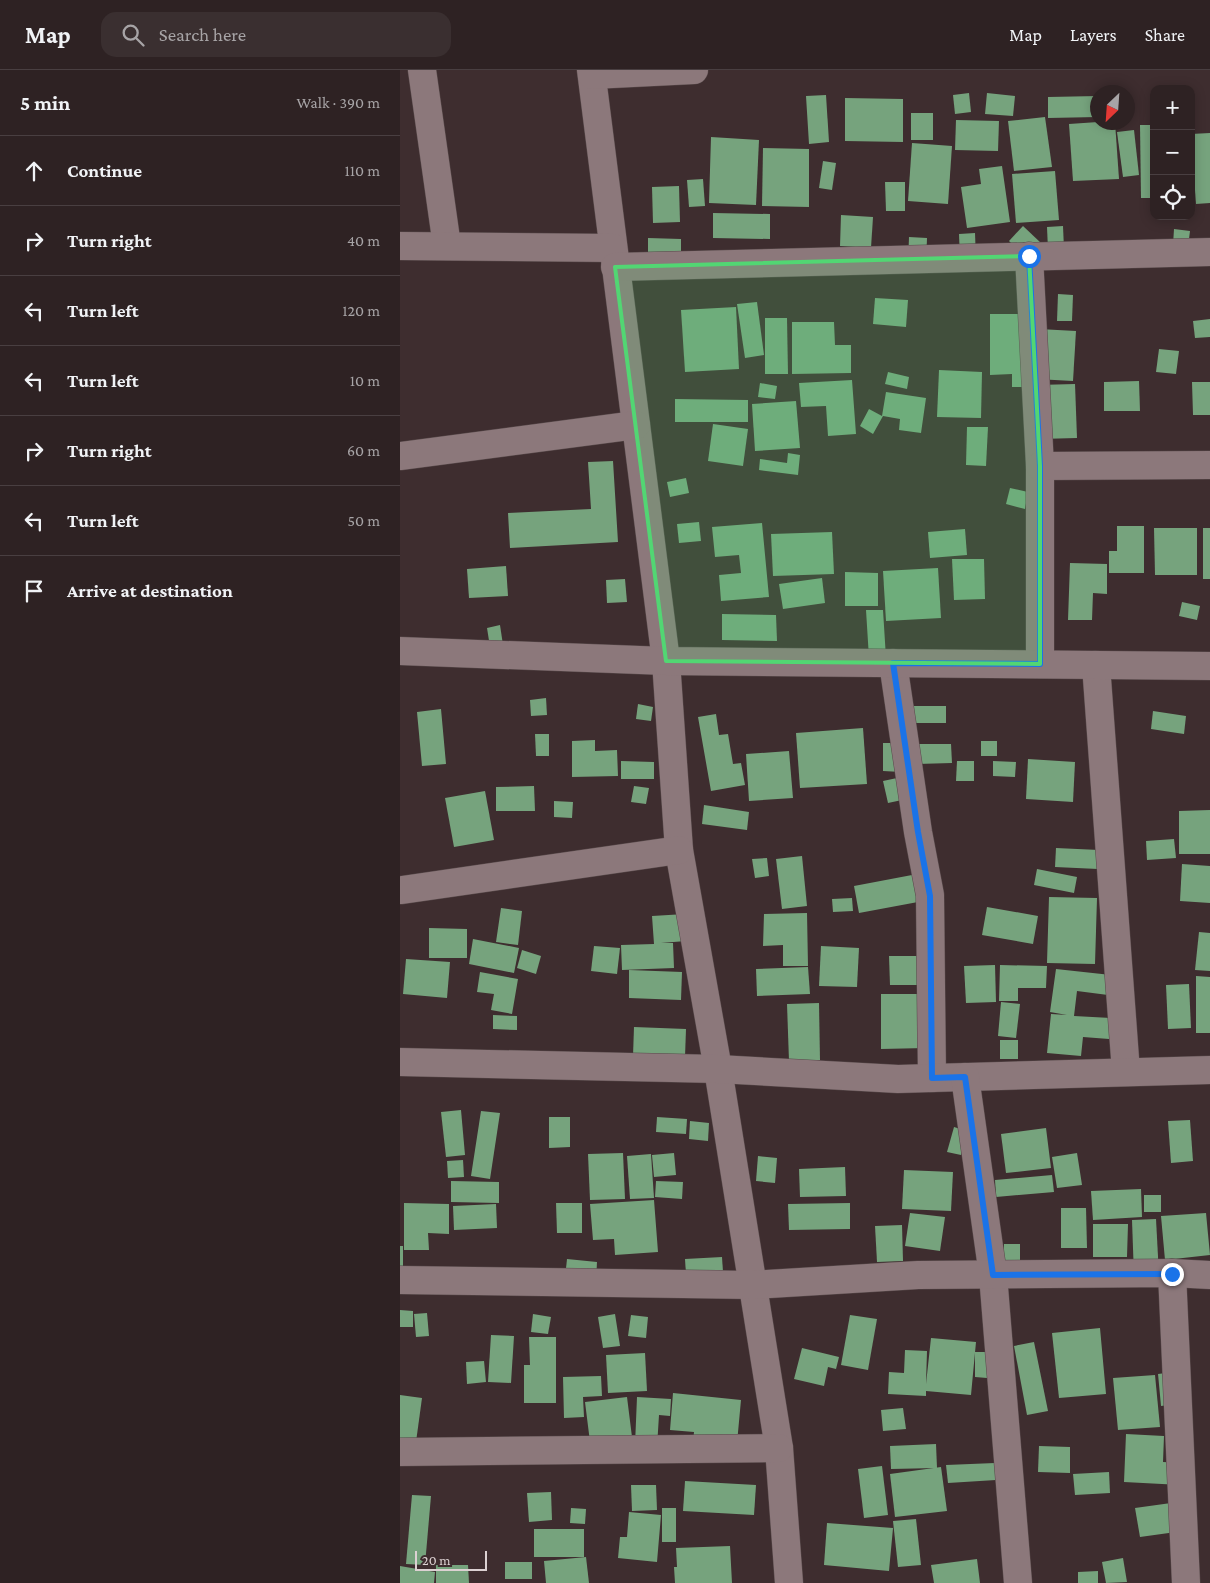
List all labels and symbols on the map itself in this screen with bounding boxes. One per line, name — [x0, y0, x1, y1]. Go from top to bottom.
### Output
north arrow — [1090, 85, 1135, 130]
route start — [1018, 245, 1041, 268]
route end — [1161, 1263, 1184, 1286]
scale bar — [415, 1548, 488, 1571]

